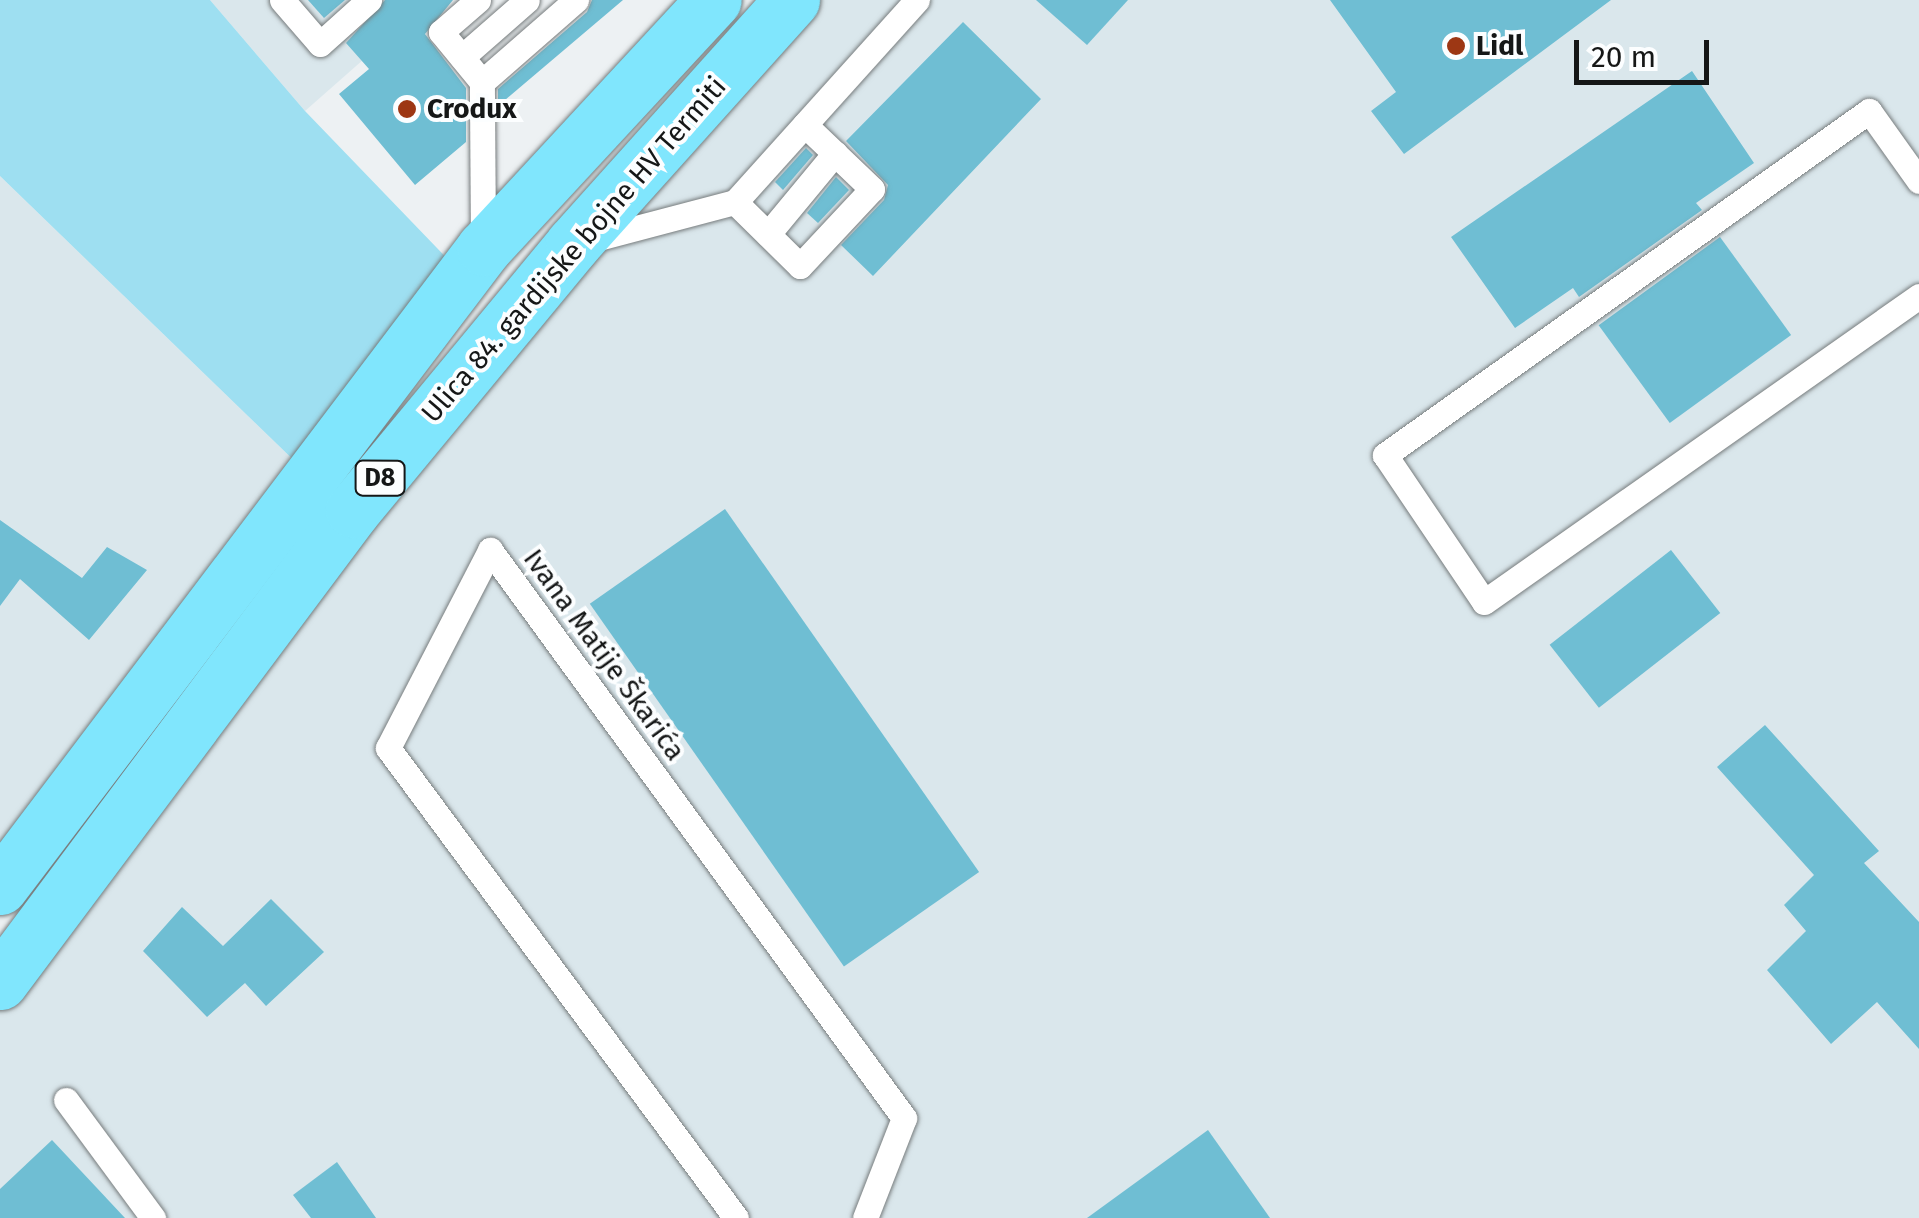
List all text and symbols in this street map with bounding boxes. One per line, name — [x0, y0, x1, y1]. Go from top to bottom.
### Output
scale bar — [1579, 20, 1714, 82]
place label: Lidl — [1476, 29, 1523, 63]
marker: Lidl — [1445, 35, 1467, 57]
text: 20 m — [1591, 39, 1656, 75]
street label: Ulica 84. gardijske bojne HV Termiti — [415, 70, 733, 430]
place label: Crodux — [427, 92, 517, 126]
marker: Crodux — [396, 98, 418, 120]
road number: D8 — [352, 458, 408, 498]
street label: Ivana Matije Škarića — [516, 543, 692, 767]

